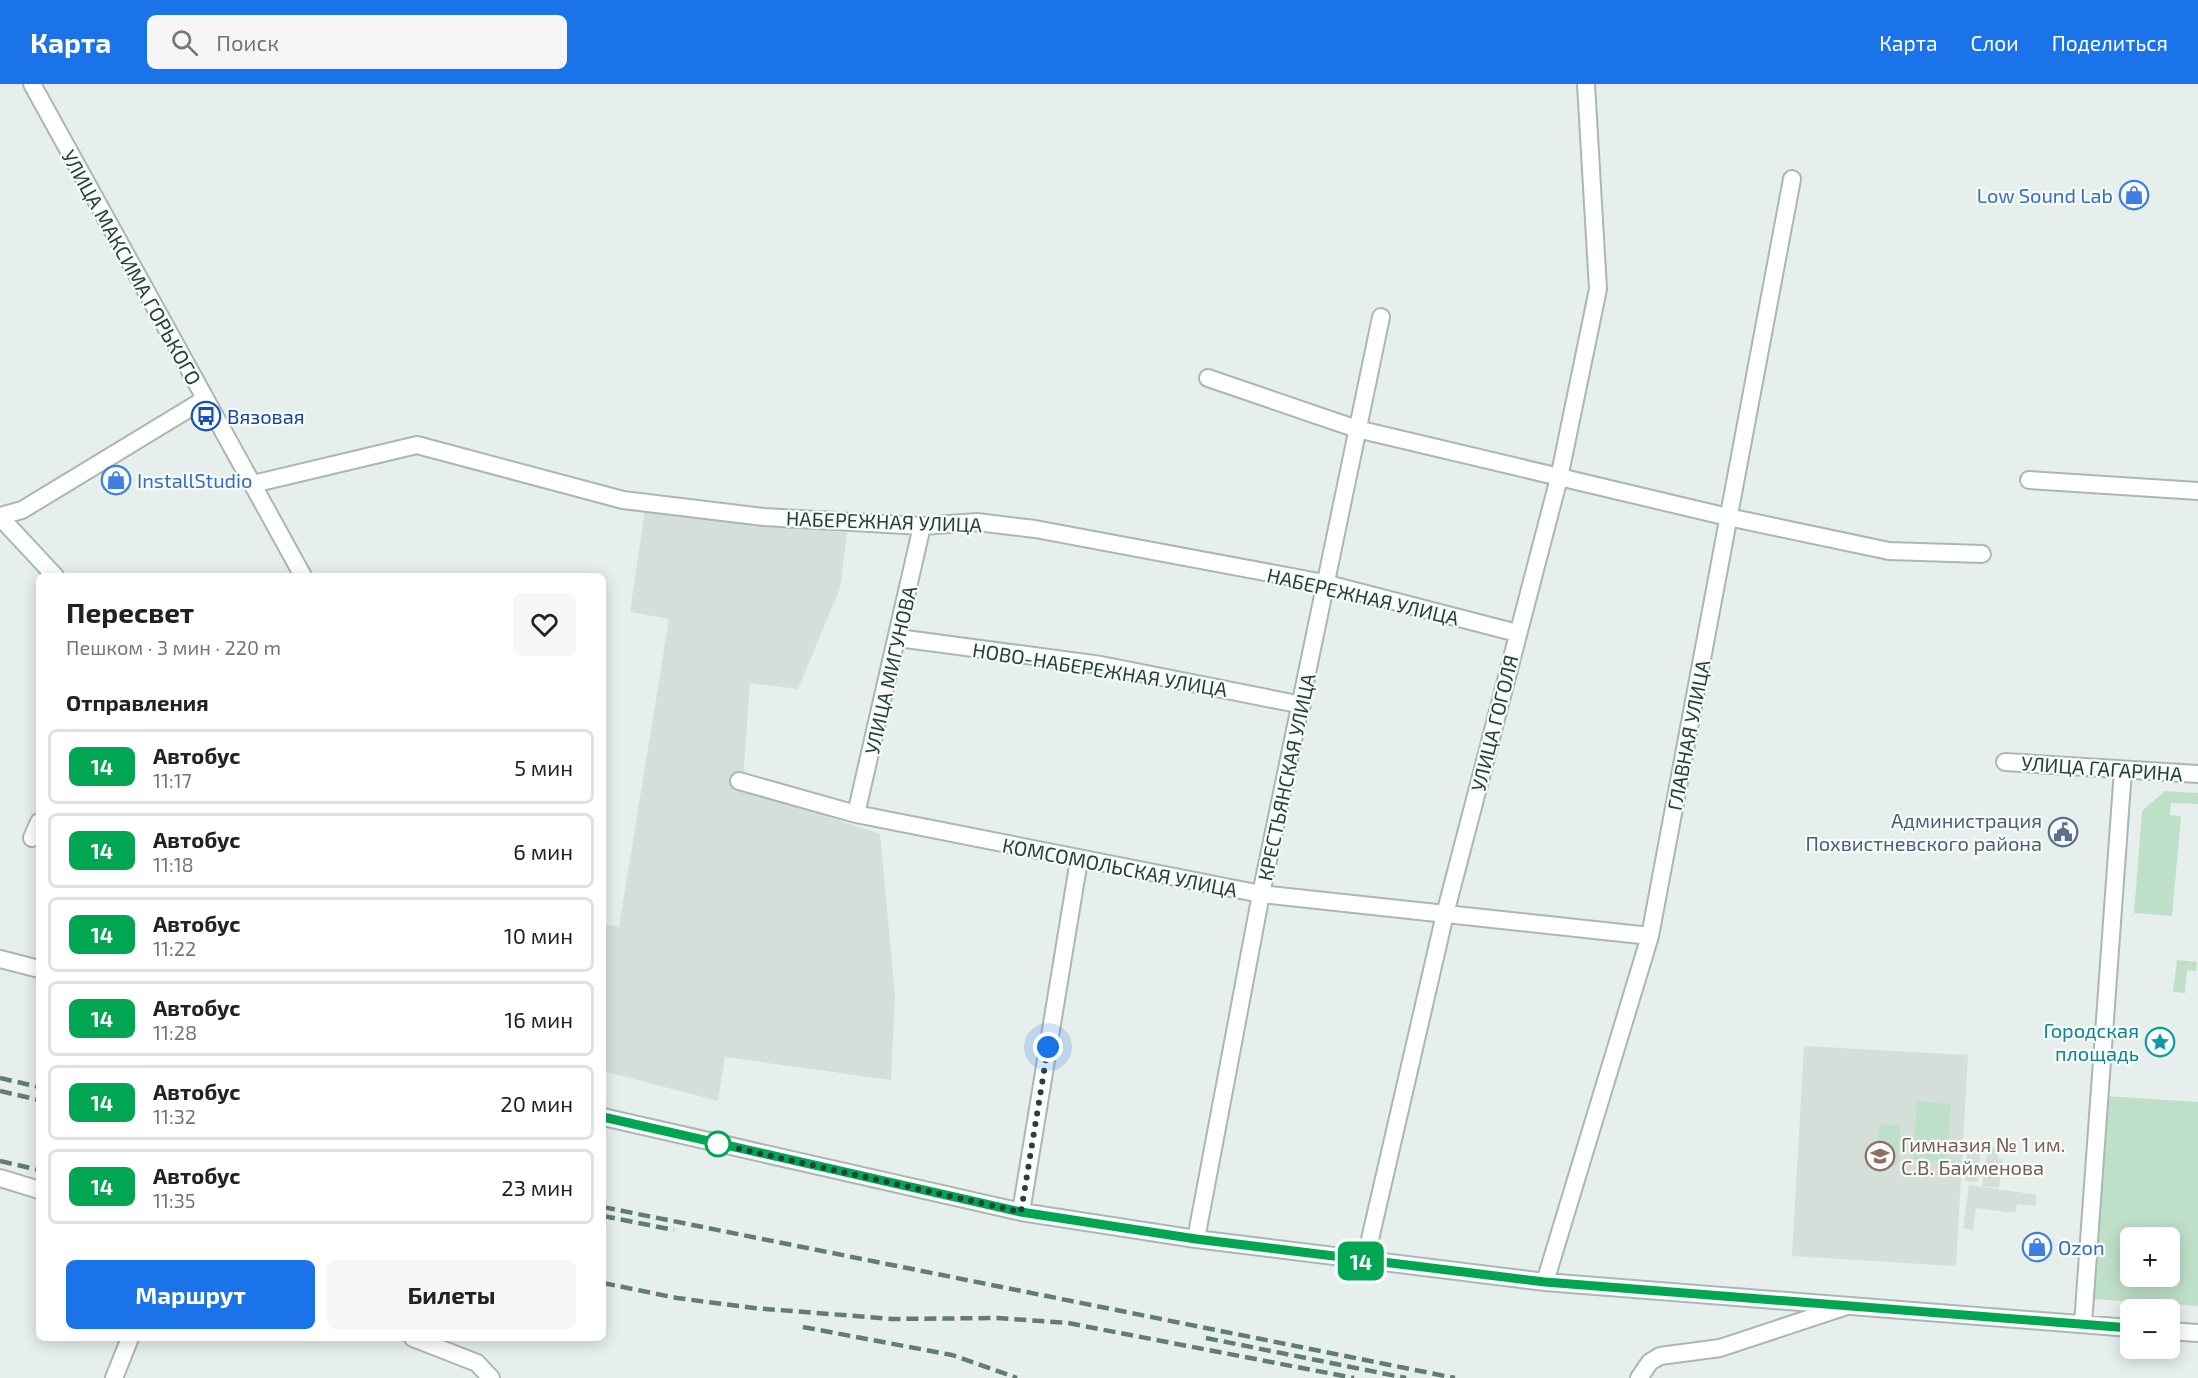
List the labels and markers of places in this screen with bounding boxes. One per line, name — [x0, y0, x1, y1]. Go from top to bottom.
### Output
shop icon: Low Sound Lab — [2118, 179, 2150, 211]
place label: Low Sound Lab — [1977, 183, 2113, 207]
bus stop icon: Вязовая — [190, 400, 222, 432]
place label: Вязовая — [227, 404, 305, 428]
shop icon: InstallStudio — [100, 464, 132, 496]
place label: InstallStudio — [137, 468, 252, 492]
place label: Администрация Похвистневского района — [1805, 808, 2042, 855]
public building icon: Администрация Похвистневского района — [2047, 816, 2079, 848]
place label: Городская площадь — [2043, 1018, 2139, 1065]
place icon: Городская площадь — [2144, 1026, 2176, 1058]
unlabelled marker — [705, 1131, 731, 1157]
place label: Гимназия № 1 им. С.В. Байменова — [1901, 1132, 2065, 1179]
school or university icon: Гимназия № 1 им. С.В. Байменова — [1864, 1140, 1896, 1172]
shop icon: Ozon — [2021, 1231, 2053, 1263]
place label: Ozon — [2058, 1235, 2105, 1259]

